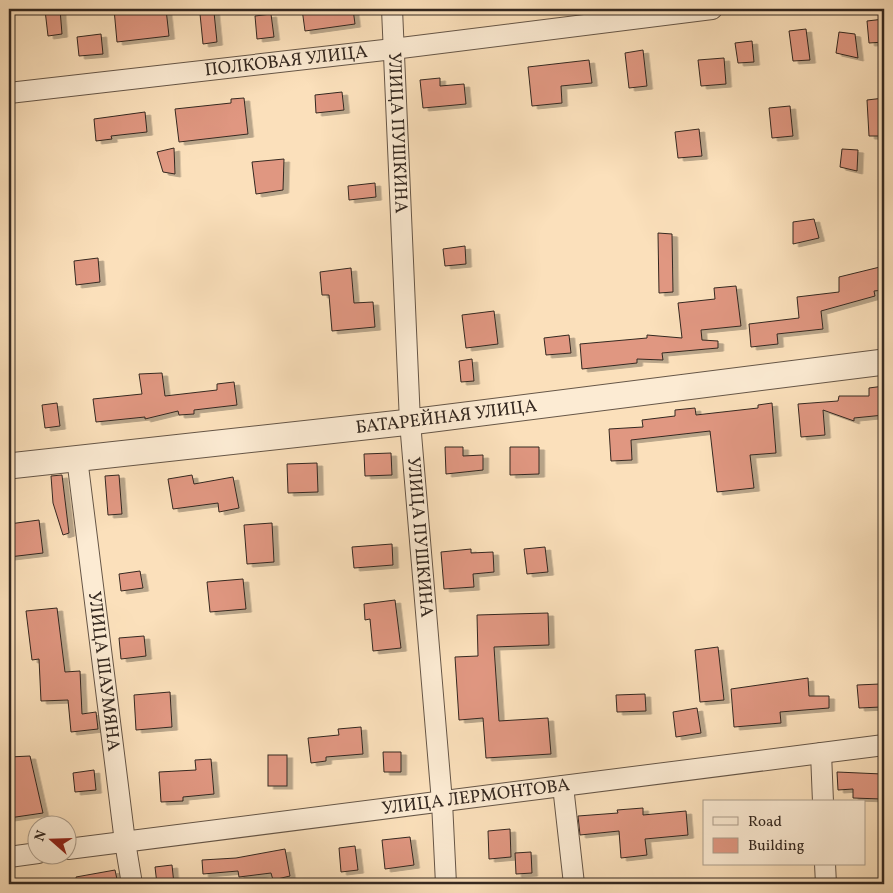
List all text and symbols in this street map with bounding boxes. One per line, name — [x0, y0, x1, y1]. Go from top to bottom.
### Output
street label: ПОЛКОВАЯ УЛИЦА — [203, 39, 369, 83]
street label: УЛИЦА ПУШКИНА — [381, 52, 413, 214]
street label: БАТАРЕЙНАЯ УЛИЦА — [354, 394, 539, 440]
street label: УЛИЦА ПУШКИНА — [400, 456, 439, 619]
street label: УЛИЦА ШАУМЯНА — [81, 590, 126, 753]
street label: УЛИЦА ЛЕРМОНТОВА — [380, 773, 571, 821]
legend — [703, 800, 866, 866]
text: Road — [748, 812, 782, 833]
north arrow — [28, 816, 78, 866]
text: N — [31, 828, 52, 844]
text: Building — [748, 836, 805, 857]

